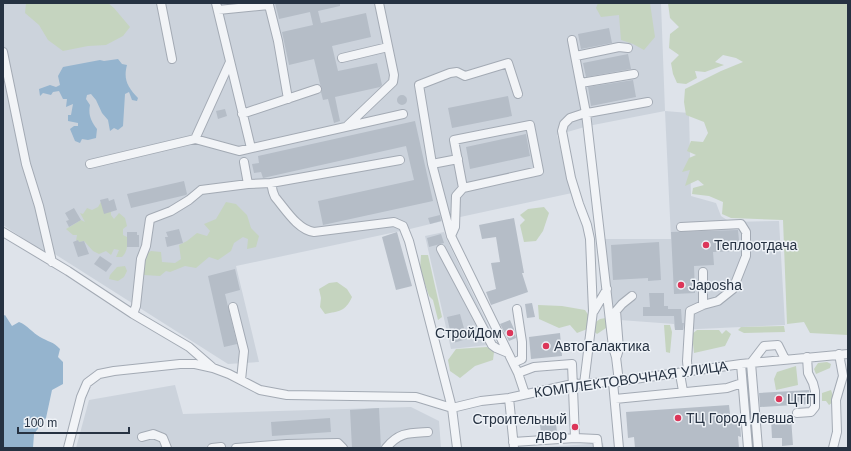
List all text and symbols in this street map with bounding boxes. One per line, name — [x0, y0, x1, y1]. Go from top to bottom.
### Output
place label: Теплоотдача — [714, 237, 798, 253]
marker: Теплоотдача — [701, 240, 711, 250]
place label: Japosha — [689, 277, 742, 293]
marker: Japosha — [676, 280, 686, 290]
place label: СтройДом — [435, 325, 502, 341]
marker: СтройДом — [505, 328, 515, 338]
place label: АвтоГалактика — [554, 338, 650, 354]
marker: АвтоГалактика — [541, 341, 551, 351]
street label: КОМПЛЕКТОВОЧНАЯ УЛИЦА — [533, 357, 730, 401]
place label: ЦТП — [787, 391, 816, 407]
marker: ЦТП — [774, 394, 784, 404]
scale bar — [18, 409, 129, 435]
place label: ТЦ Город Левша — [686, 410, 794, 426]
place label: Строительный двор — [472, 411, 567, 443]
marker: ТЦ Город Левша — [673, 413, 683, 423]
text: 100 m — [24, 416, 57, 430]
marker: Строительный двор — [570, 422, 580, 432]

